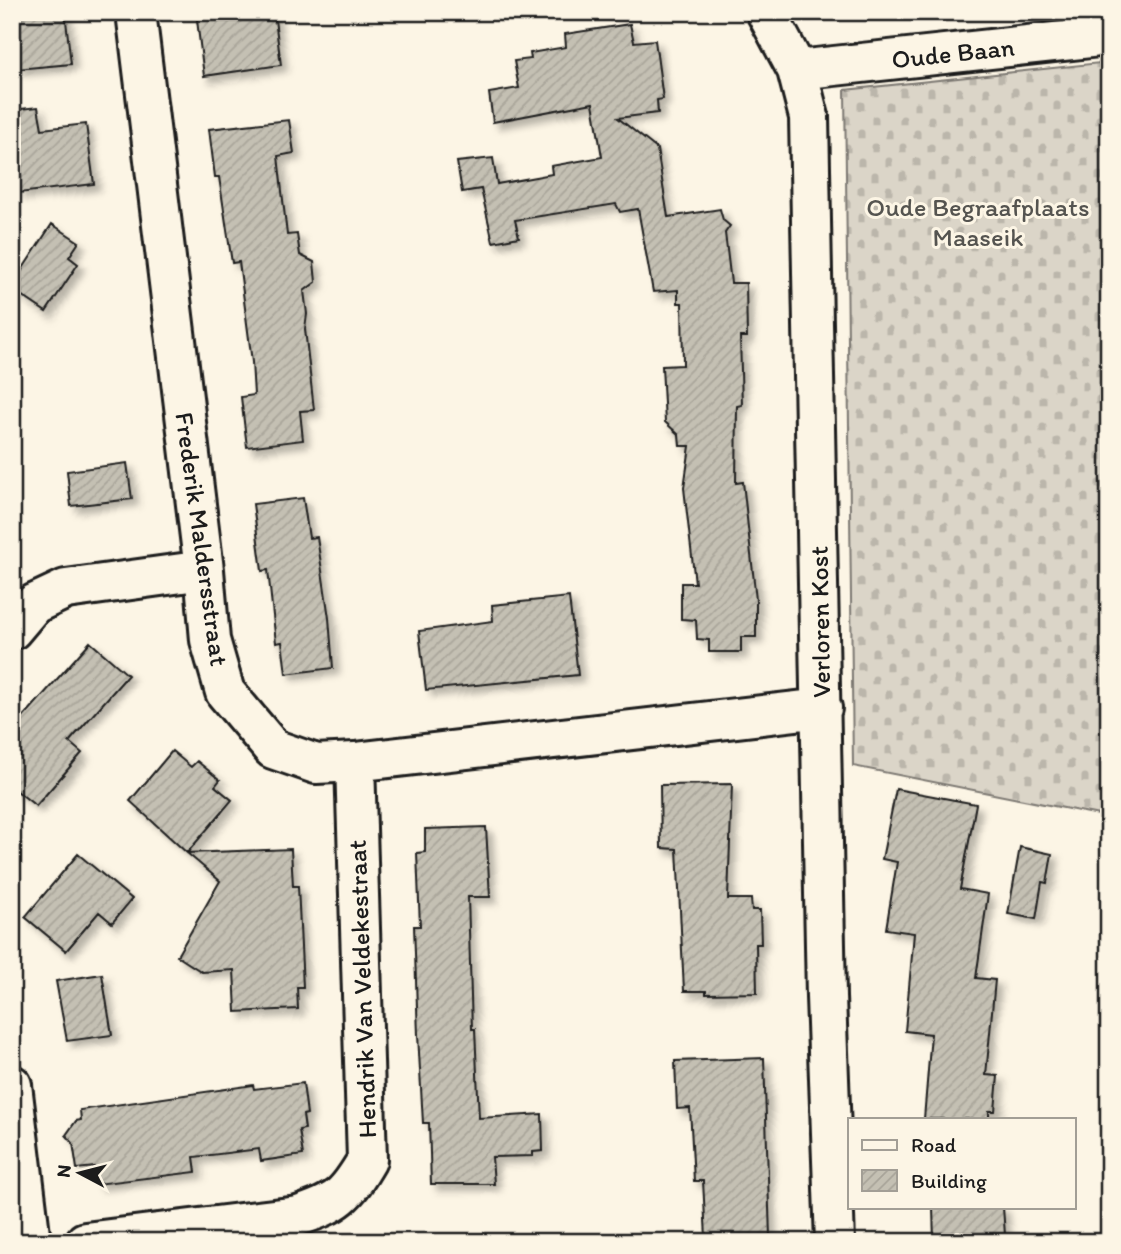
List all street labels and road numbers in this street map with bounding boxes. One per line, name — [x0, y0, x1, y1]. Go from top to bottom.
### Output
street label: Oude Baan — [890, 31, 1016, 75]
street label: Frederik Maldersstraat — [168, 410, 236, 668]
street label: Verloren Kost — [803, 545, 837, 698]
street label: Hendrik Van Veldekestraat — [341, 839, 383, 1139]

